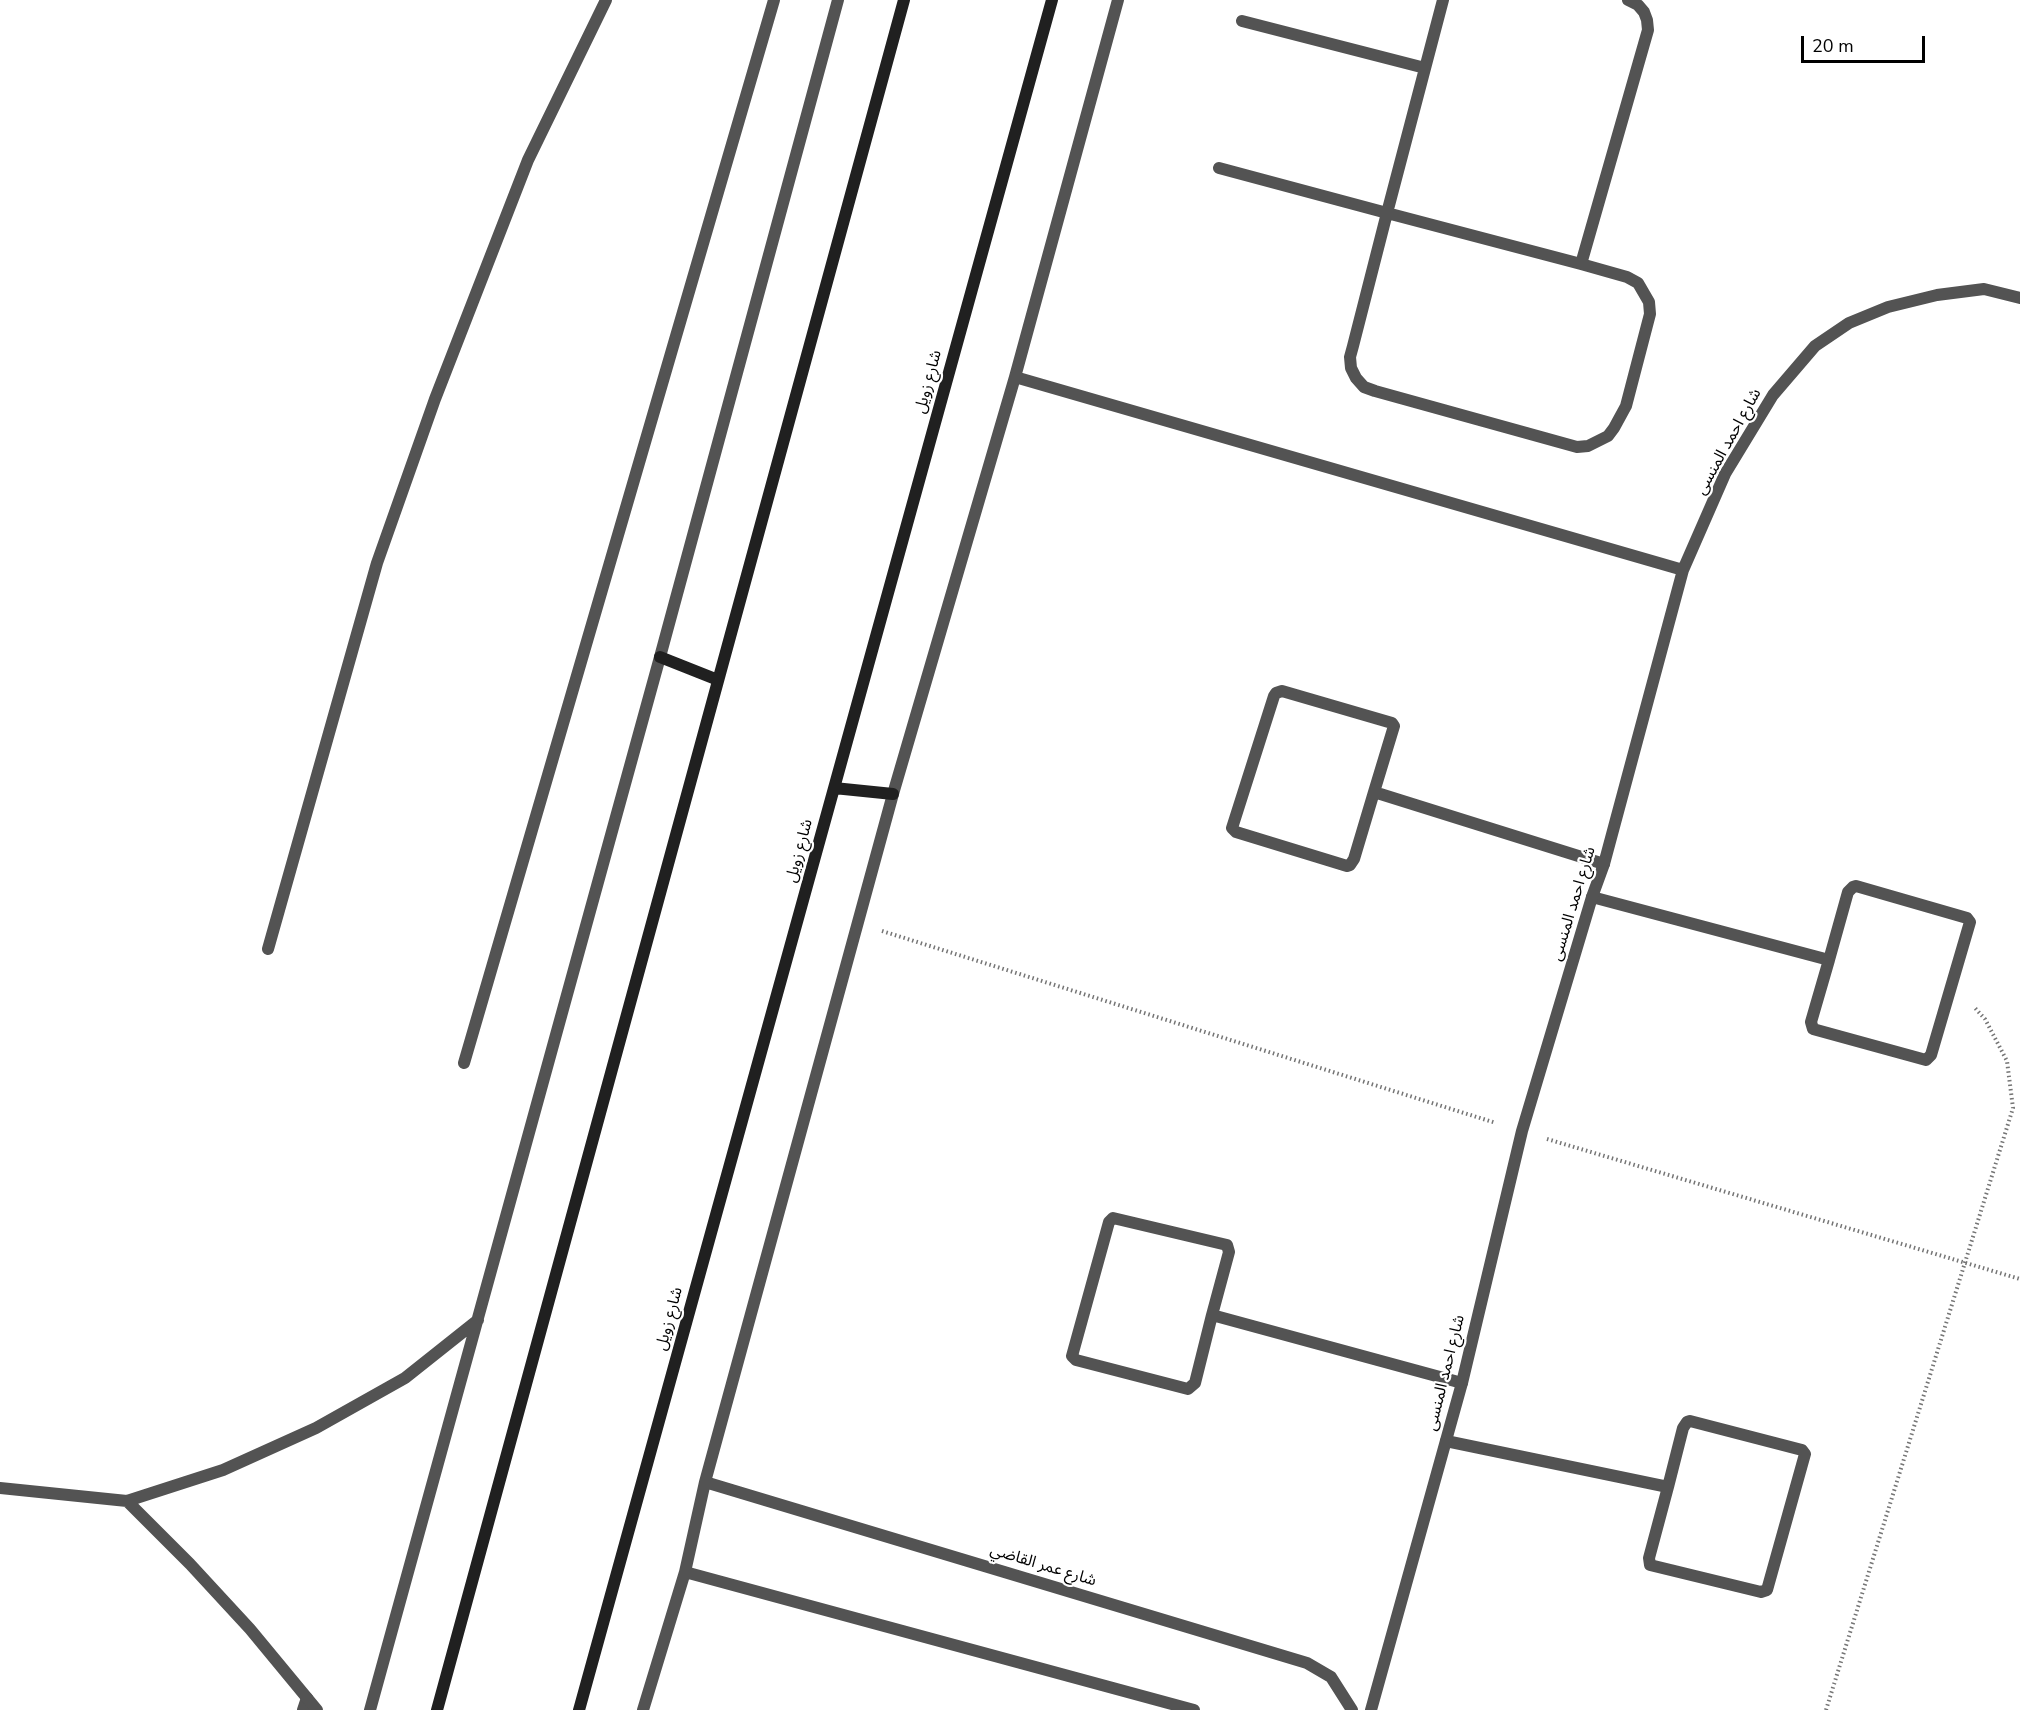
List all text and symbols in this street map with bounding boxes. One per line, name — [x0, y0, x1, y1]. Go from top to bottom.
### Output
scale bar — [1804, 24, 1928, 62]
text: 20 m — [1812, 34, 1854, 58]
street label: شارع زويل — [911, 348, 947, 416]
street label: شارع احمد المنسى — [1692, 386, 1766, 498]
street label: شارع زويل — [782, 817, 818, 885]
street label: شارع احمد المنسى — [1547, 845, 1601, 963]
street label: شارع زويل — [652, 1285, 688, 1353]
street label: شارع احمد المنسى — [1422, 1313, 1470, 1433]
street label: شارع عمر القاضي — [988, 1541, 1098, 1591]

